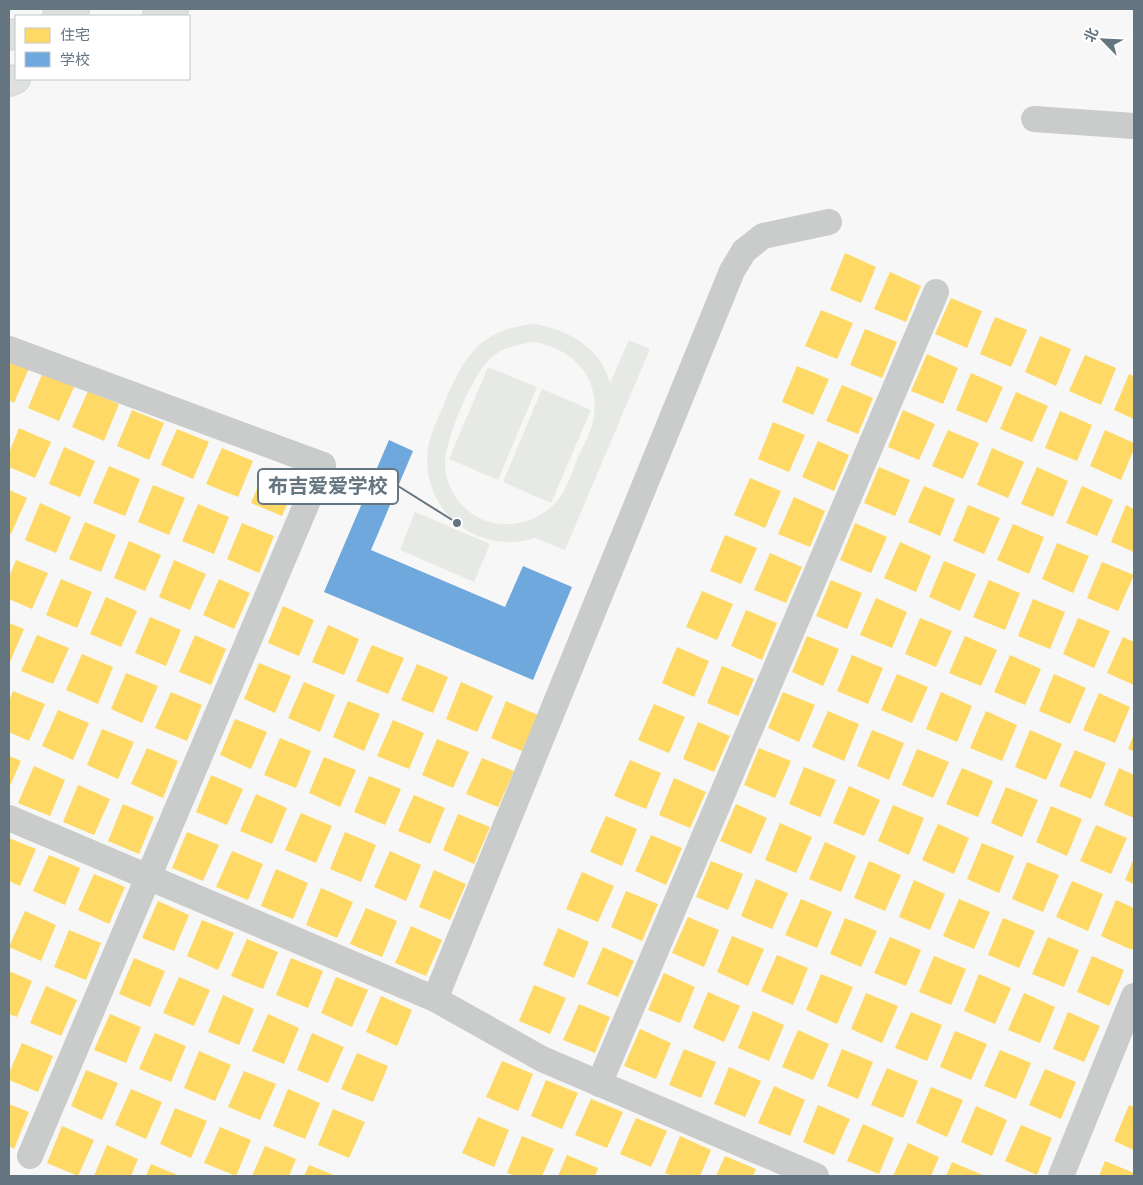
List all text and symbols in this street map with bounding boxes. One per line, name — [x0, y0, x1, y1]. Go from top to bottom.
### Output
legend — [15, 15, 190, 80]
north arrow — [1078, 15, 1128, 65]
text: 住宅 — [60, 25, 90, 43]
text: 北 — [1080, 25, 1101, 44]
text: 学校 — [60, 50, 90, 68]
callout: 布吉爱爱学校 — [258, 469, 398, 504]
text: 布吉爱爱学校 — [268, 473, 388, 497]

